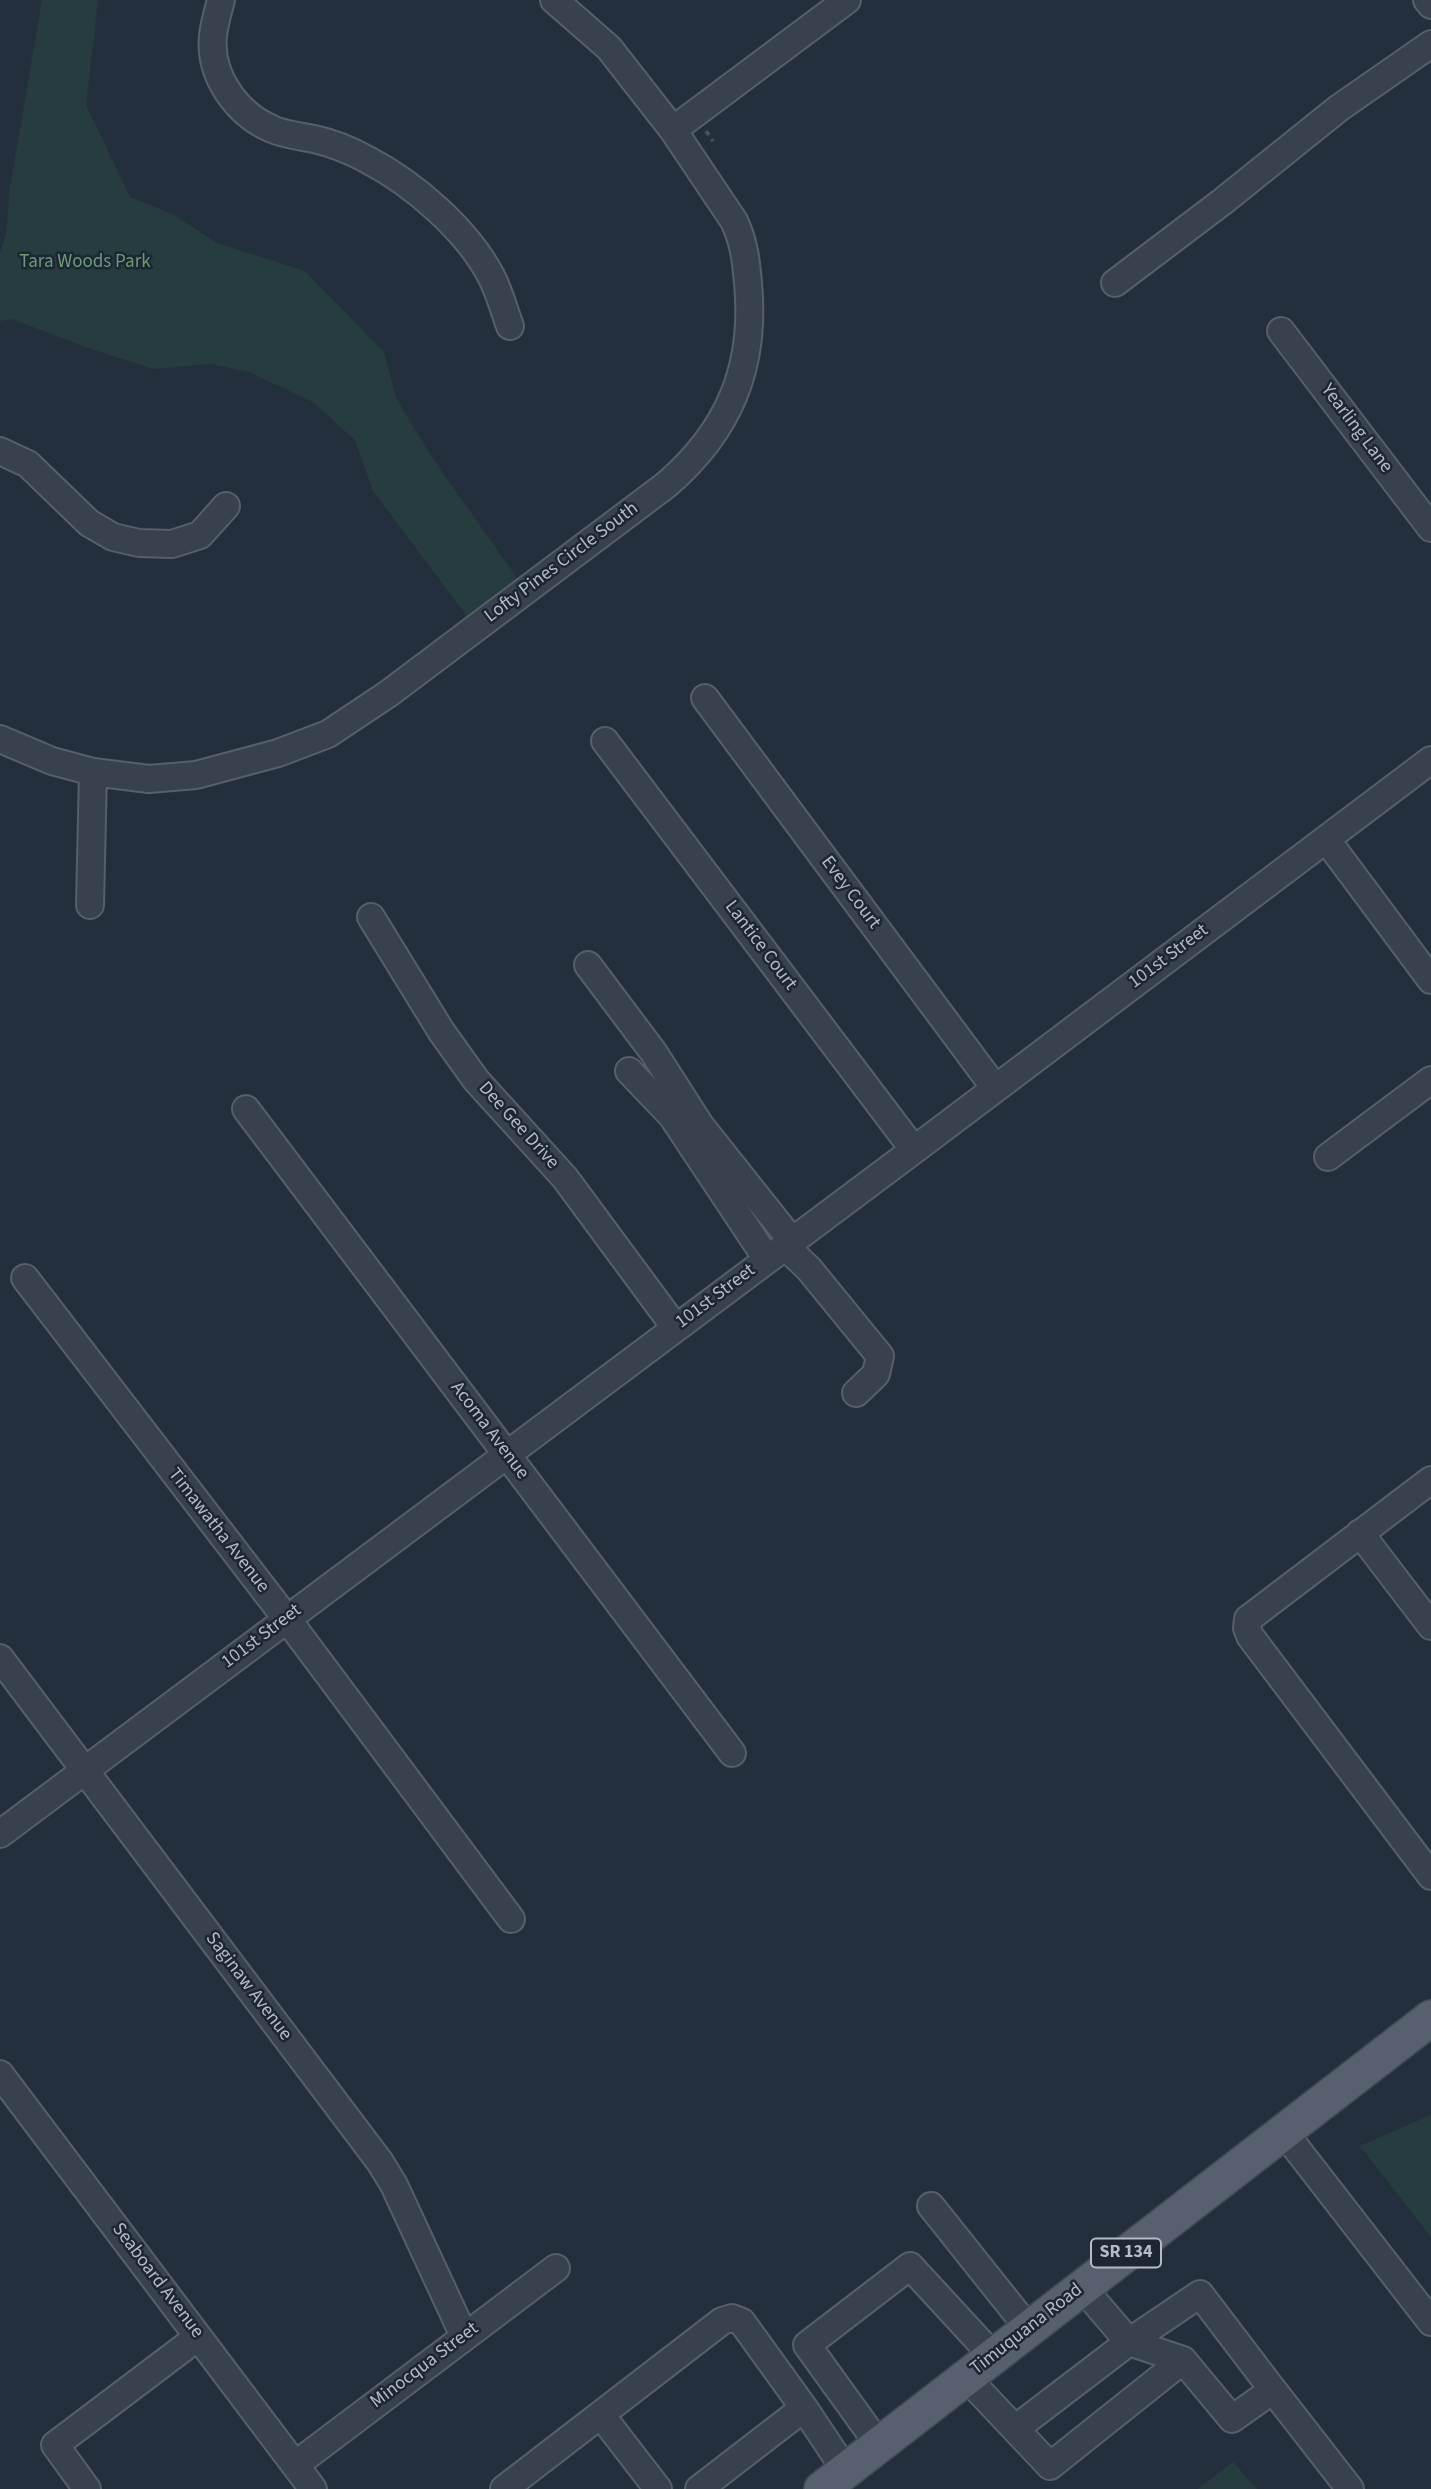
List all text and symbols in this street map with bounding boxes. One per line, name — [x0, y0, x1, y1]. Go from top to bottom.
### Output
park label: Tara Woods Park — [19, 252, 151, 274]
street label: Yearling Lane — [1315, 380, 1397, 478]
street label: Lofty Pines Circle South — [481, 498, 643, 628]
street label: Evey Court — [815, 852, 885, 934]
street label: Lantice Court — [719, 897, 801, 995]
street label: 101st Street — [1125, 920, 1213, 994]
street label: Dee Gee Drive — [473, 1078, 563, 1174]
street label: 101st Street — [672, 1260, 760, 1334]
street label: Acoma Avenue — [445, 1378, 533, 1484]
street label: Timawatha Avenue — [162, 1464, 274, 1598]
street label: 101st Street — [218, 1600, 306, 1674]
street label: Saginaw Avenue — [200, 1928, 296, 2046]
street label: Seaboard Avenue — [106, 2219, 208, 2343]
road number: SR 134 — [1091, 2238, 1161, 2267]
street label: Timuquana Road — [966, 2279, 1088, 2381]
street label: Minocqua Street — [367, 2318, 483, 2414]

